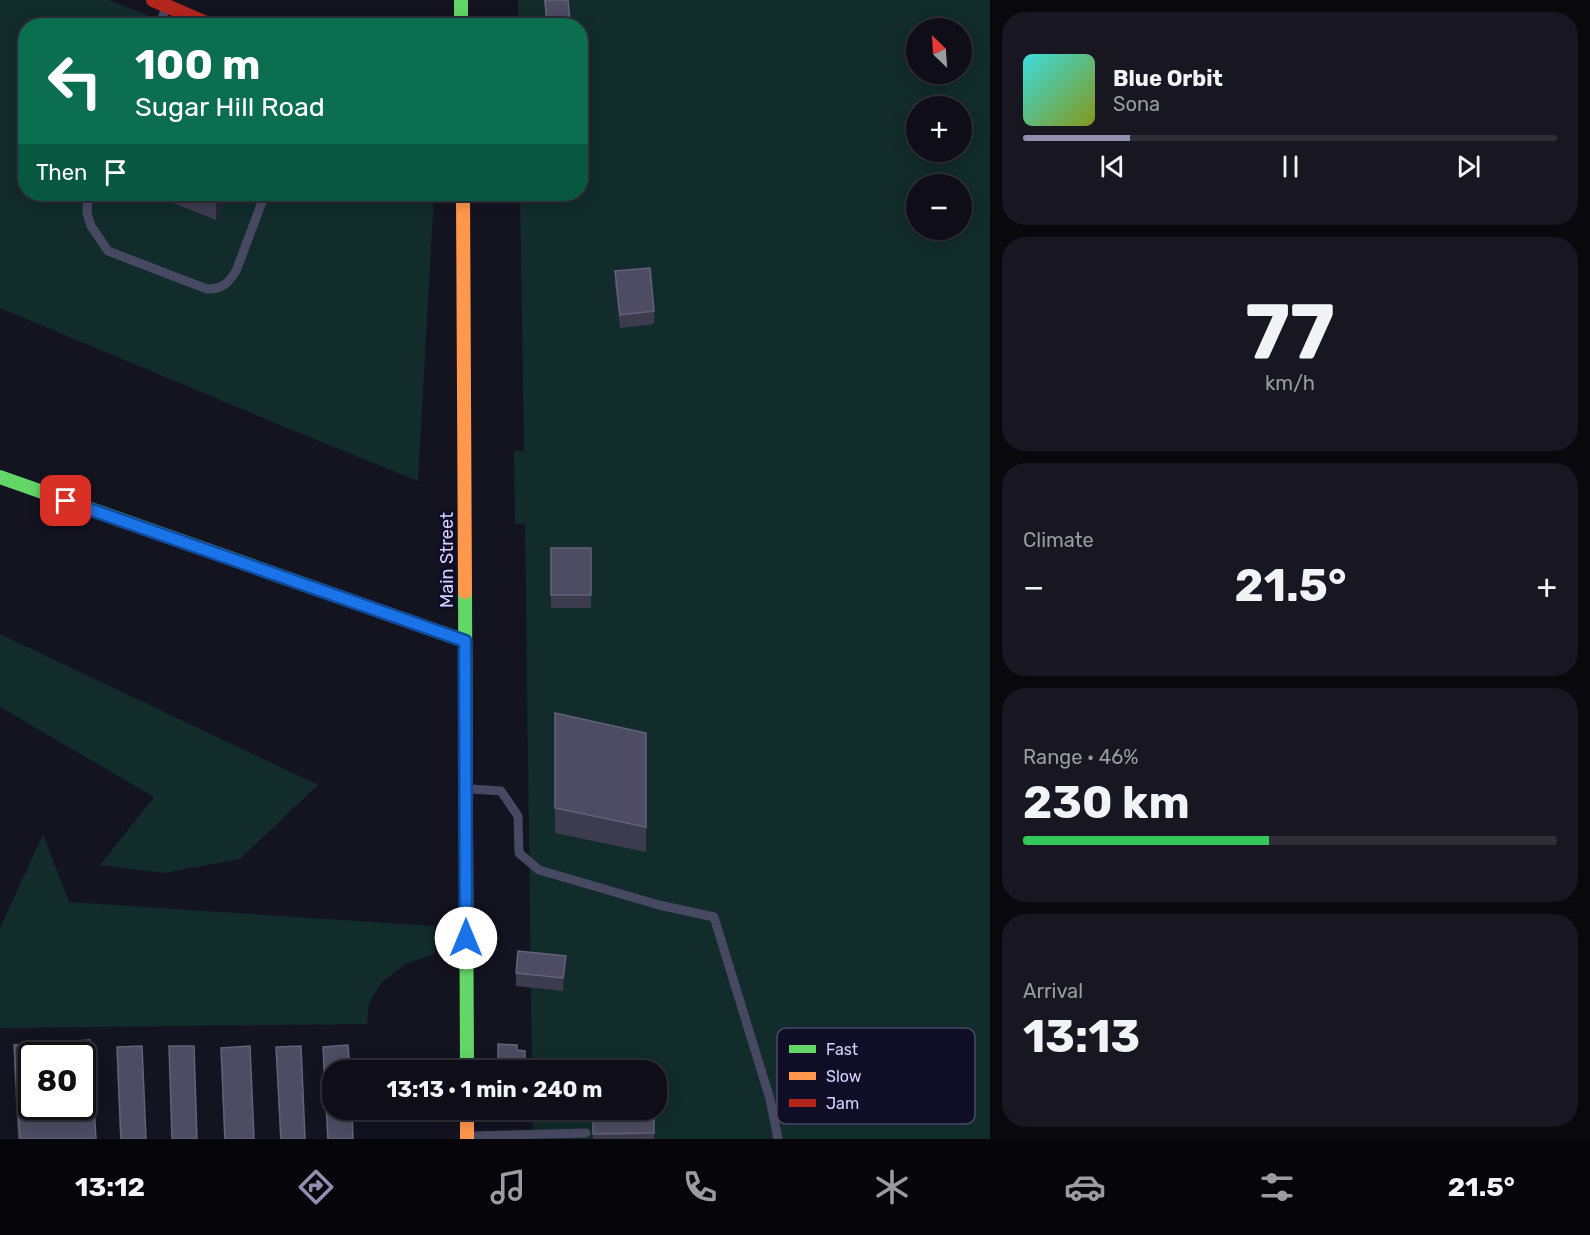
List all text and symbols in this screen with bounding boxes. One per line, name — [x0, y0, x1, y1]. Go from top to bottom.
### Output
north arrow — [906, 18, 972, 84]
map controls — [906, 18, 972, 240]
text: 100 m — [135, 40, 260, 90]
icon: left — [36, 42, 114, 120]
text: Blue Orbit — [1113, 65, 1223, 92]
text: Sugar Hill Road — [135, 91, 325, 123]
text: Sona — [1113, 92, 1160, 116]
button: + — [906, 96, 972, 162]
icon: previous — [1096, 150, 1129, 183]
icon: pause — [1274, 150, 1307, 183]
icon: next — [1452, 150, 1485, 183]
icon: arrive — [99, 156, 132, 189]
text: Then — [36, 159, 87, 186]
button: − — [906, 174, 972, 240]
text: 77 — [1245, 285, 1335, 378]
text: km/h — [1265, 371, 1315, 395]
pin — [40, 475, 91, 526]
icon: arrive — [49, 484, 82, 517]
street label: Main Street — [436, 512, 458, 608]
text: Climate — [1023, 528, 1094, 552]
text: 21.5° — [1234, 559, 1346, 612]
text: − — [1023, 567, 1044, 606]
text: + — [1536, 567, 1557, 606]
text: Range · 46% — [1023, 745, 1139, 769]
text: 230 km — [1023, 776, 1190, 829]
position arrow — [434, 906, 498, 970]
text: Arrival — [1023, 979, 1083, 1003]
text: 13:13 — [1023, 1010, 1140, 1063]
legend — [777, 1028, 975, 1124]
text: Fast — [826, 1040, 858, 1059]
speed limit sign: 80 — [18, 1042, 96, 1120]
text: Slow — [826, 1067, 862, 1086]
text: 13:13 · 1 min · 240 m — [387, 1076, 602, 1103]
text: Jam — [826, 1094, 859, 1113]
icon: directions — [295, 1166, 337, 1208]
icon: music — [487, 1166, 529, 1208]
icon: phone — [679, 1166, 721, 1208]
icon: climate — [871, 1166, 913, 1208]
icon: car — [1064, 1166, 1106, 1208]
icon: filters — [1256, 1166, 1298, 1208]
text: 13:12 — [75, 1171, 145, 1203]
text: 21.5° — [1448, 1171, 1515, 1203]

